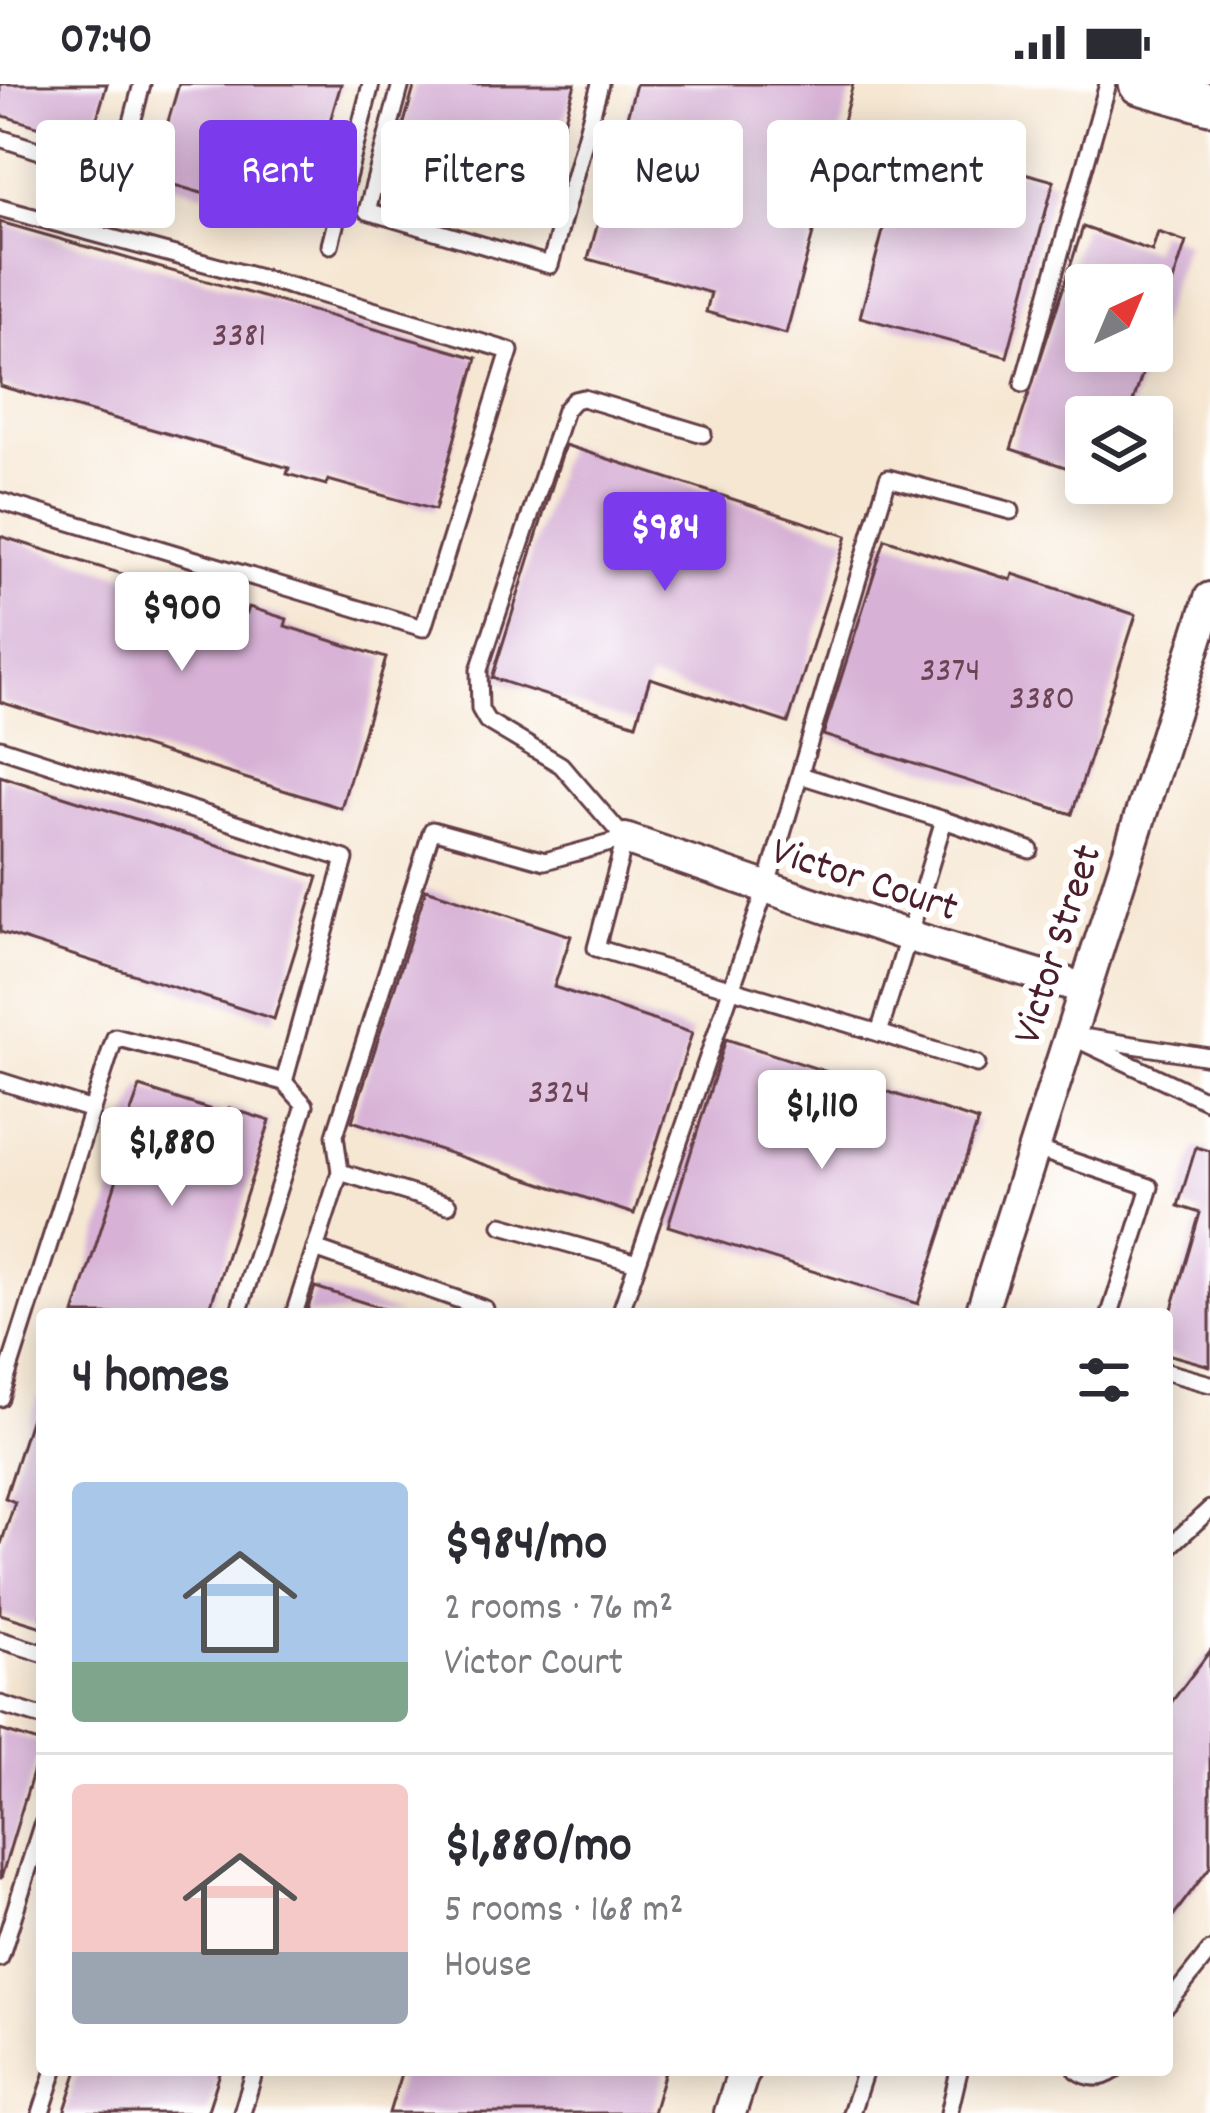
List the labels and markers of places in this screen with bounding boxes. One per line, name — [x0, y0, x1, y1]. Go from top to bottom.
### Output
pin: $984 — [594, 492, 736, 594]
pin: $900 — [111, 572, 253, 674]
pin: $1,110 — [724, 1070, 920, 1172]
pin: $1,880 — [74, 1107, 270, 1209]

